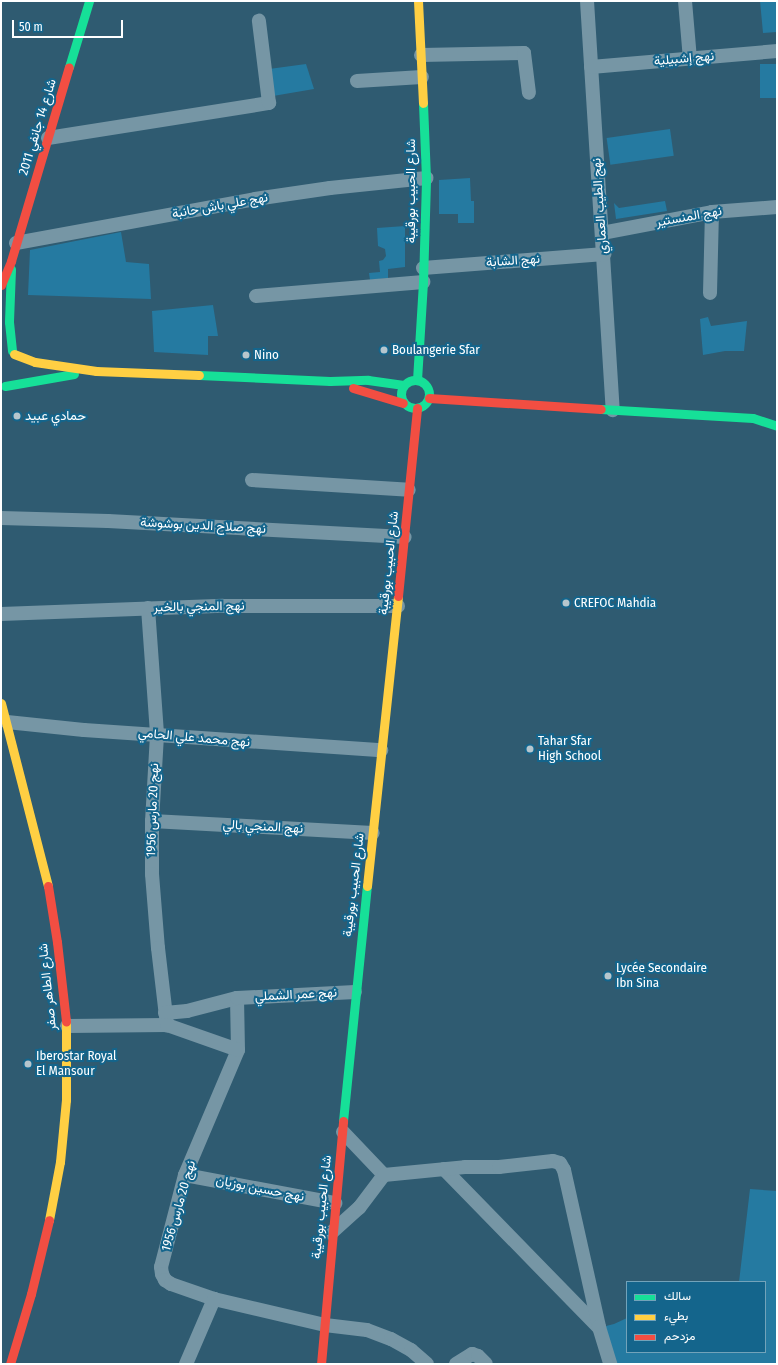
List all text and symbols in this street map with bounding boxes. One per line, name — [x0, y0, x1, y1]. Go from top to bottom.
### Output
scale bar — [14, 12, 125, 38]
text: 50 m — [19, 20, 43, 34]
street label: نهج إشبيلية — [653, 49, 715, 69]
street label: شارع 14 جانفي 2011 — [16, 77, 60, 177]
street label: شارع الحبيب بورقيبة — [403, 139, 419, 243]
street label: نهج الطيب العماري — [589, 157, 611, 255]
street label: نهج علي باش حانبة — [171, 190, 269, 222]
street label: نهج المنستير — [655, 204, 723, 230]
street label: نهج الشابة — [486, 251, 540, 271]
place label: Boulangerie Sfar — [392, 342, 480, 358]
marker: Boulangerie Sfar — [379, 345, 389, 355]
place label: Nino — [254, 347, 279, 363]
marker: Nino — [241, 350, 251, 360]
place label: حمادي عبيد — [25, 408, 86, 424]
marker: حمادي عبيد — [12, 411, 22, 421]
street label: شارع الحبيب بورقيبة — [376, 510, 402, 616]
street label: نهج صلاح الدين بوشوشة — [140, 515, 266, 537]
place label: CREFOC Mahdia — [574, 595, 656, 611]
street label: نهج المنجي بالخير — [153, 598, 245, 616]
marker: CREFOC Mahdia — [561, 598, 571, 608]
street label: نهج محمد علي الحامي — [137, 725, 251, 751]
place label: Tahar Sfar High School — [538, 734, 601, 765]
marker: Tahar Sfar High School — [525, 744, 535, 754]
street label: نهج 20 مارس 1956 — [144, 763, 162, 857]
street label: نهج المنجي بالي — [222, 817, 304, 837]
street label: شارع الحبيب بورقيبة — [340, 832, 368, 938]
street label: شارع الطاهر صفر — [36, 943, 60, 1031]
place label: Lycée Secondaire Ibn Sina — [616, 961, 707, 992]
marker: Lycée Secondaire Ibn Sina — [603, 971, 613, 981]
street label: نهج عمر الشملي — [255, 985, 337, 1005]
place label: Iberostar Royal El Mansour — [36, 1049, 116, 1080]
marker: Iberostar Royal El Mansour — [23, 1059, 33, 1069]
street label: شارع الحبيب بورقيبة — [309, 1154, 335, 1260]
street label: نهج 20 مارس 1956 — [159, 1159, 199, 1253]
street label: نهج حسين بوزيان — [214, 1173, 306, 1205]
legend — [626, 1281, 766, 1353]
text: سالك — [664, 1289, 691, 1303]
text: بطيء — [664, 1309, 688, 1323]
text: مزدحم — [664, 1329, 695, 1343]

